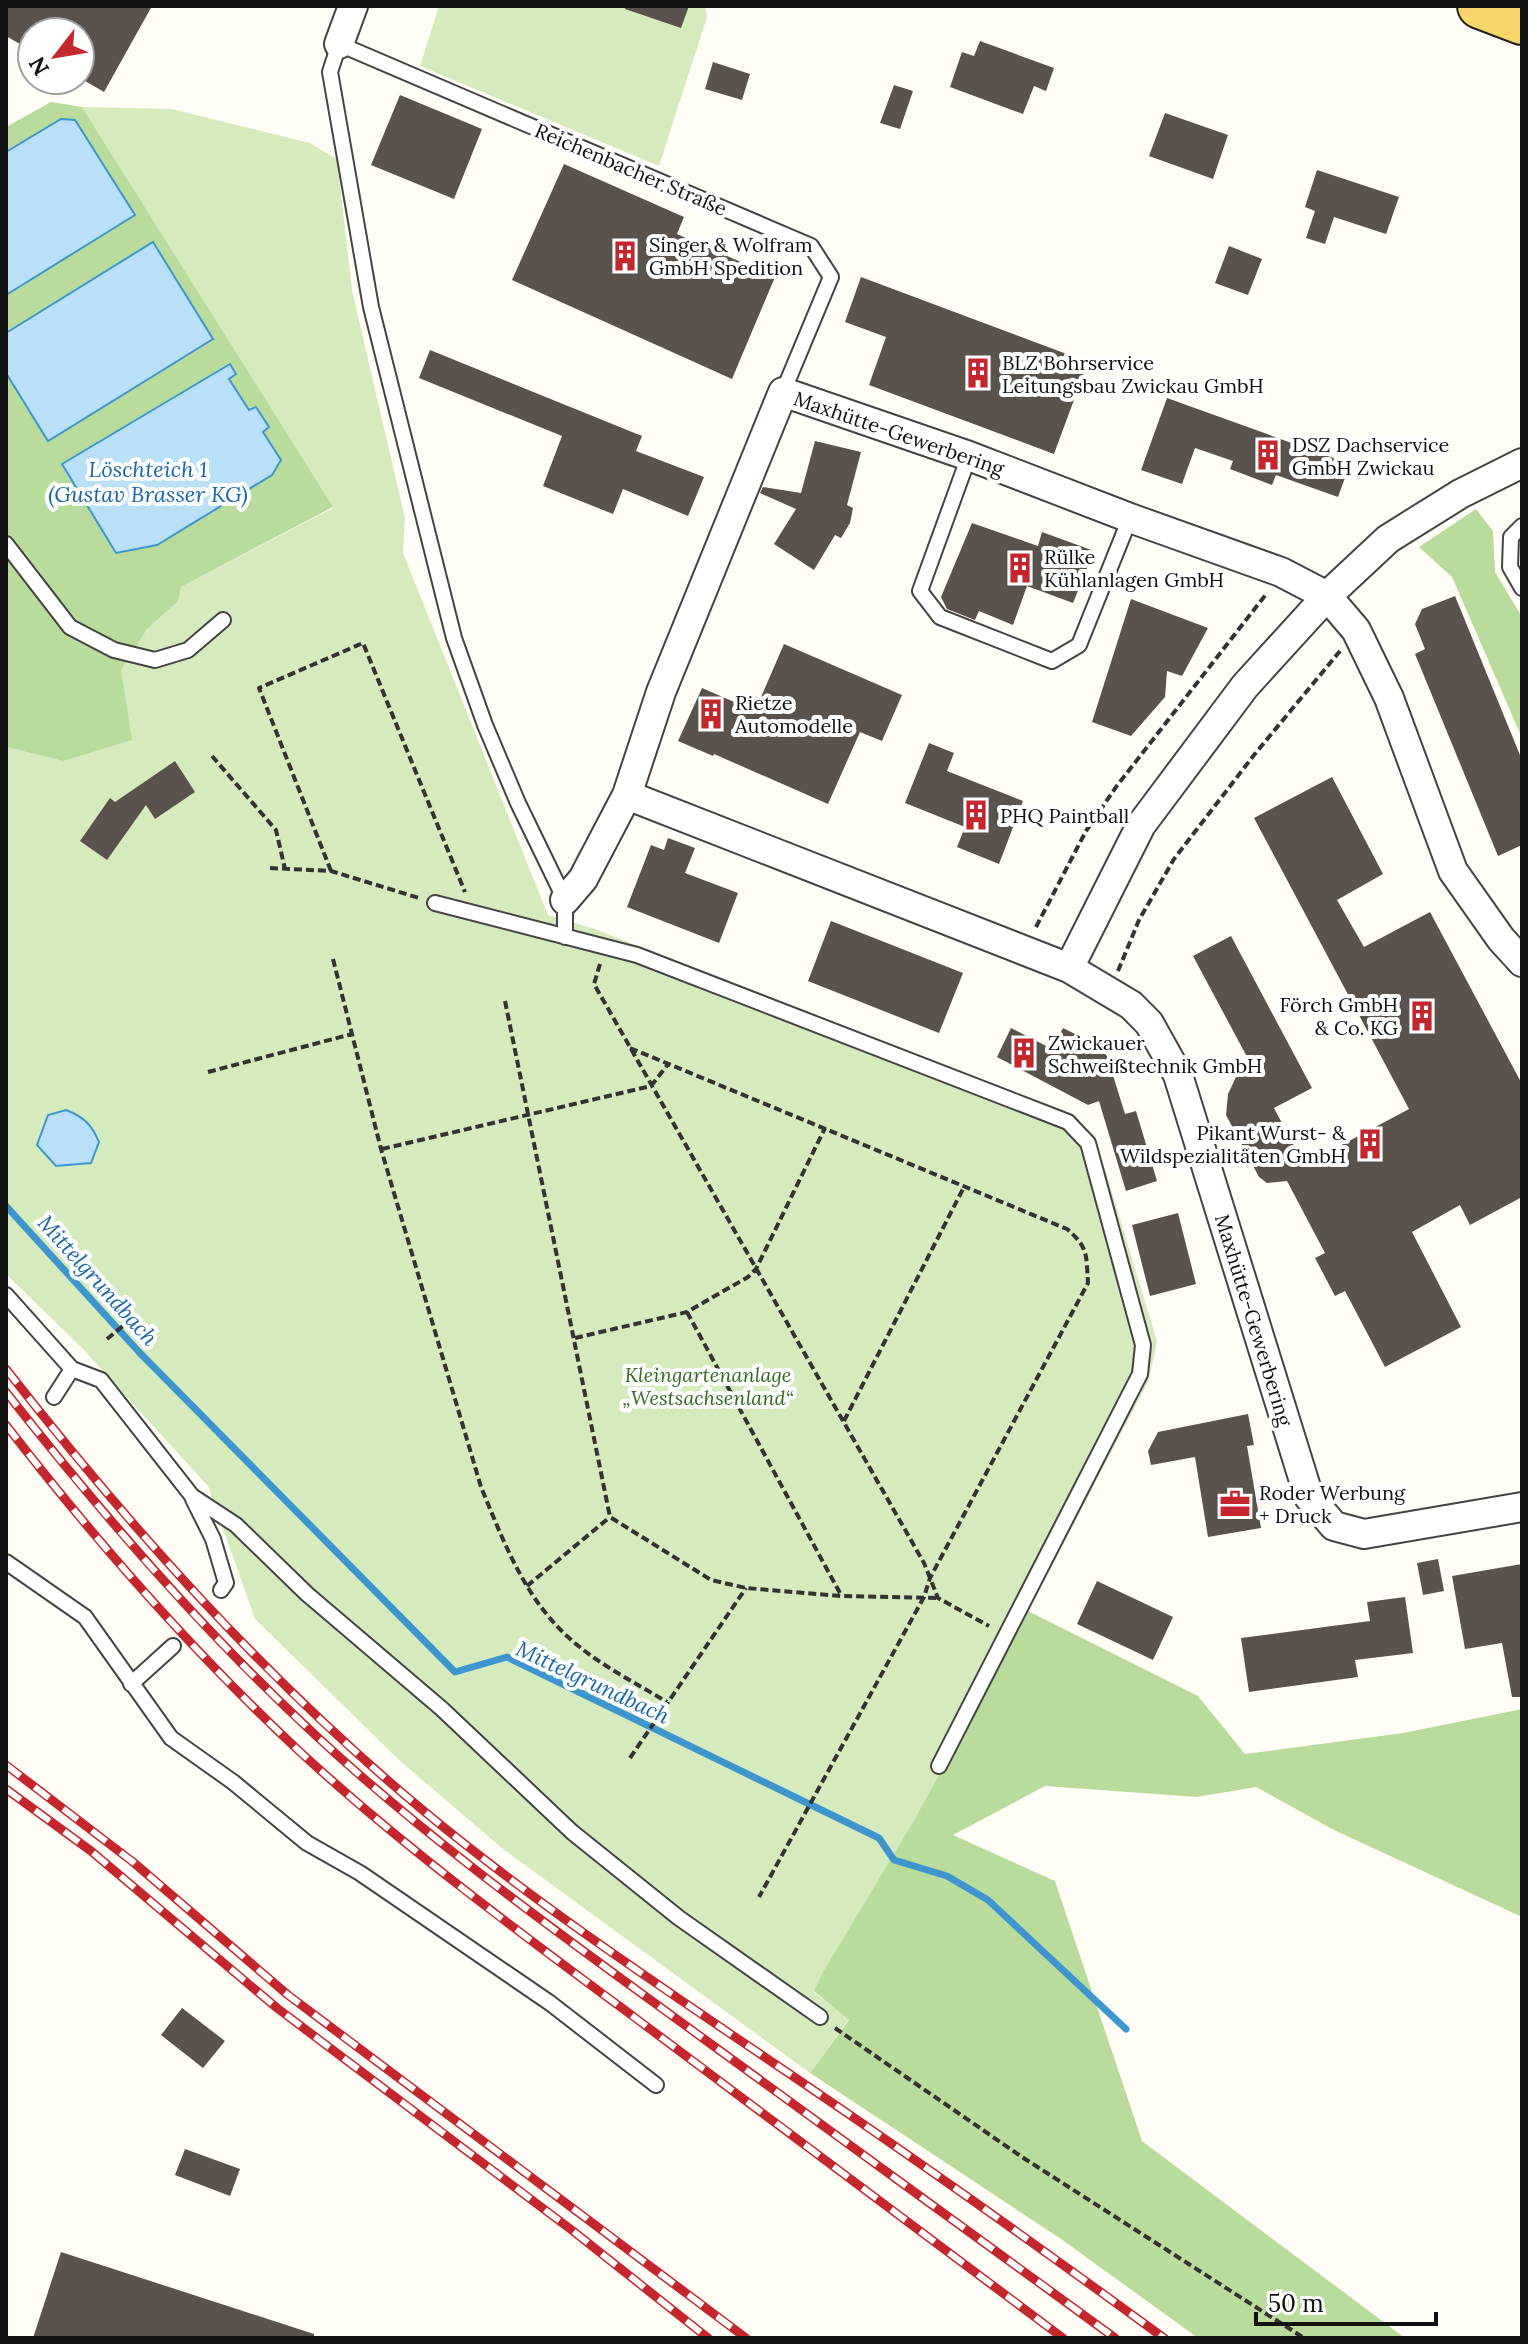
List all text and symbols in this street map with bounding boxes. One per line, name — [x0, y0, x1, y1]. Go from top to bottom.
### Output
north arrow — [16, 16, 96, 96]
text: N — [22, 52, 55, 81]
street label: Reichenbacher Straße — [531, 117, 731, 221]
place label: Singer & Wolfram GmbH Spedition — [649, 232, 813, 280]
building icon: Singer & Wolfram GmbH Spedition — [608, 239, 642, 273]
place label: BLZ Bohrservice Leitungsbau Zwickau GmbH — [1002, 350, 1264, 398]
building icon: BLZ Bohrservice Leitungsbau Zwickau GmbH — [961, 356, 995, 390]
street label: Maxhütte-Gewerbering — [791, 385, 1008, 481]
place label: DSZ Dachservice GmbH Zwickau — [1292, 432, 1450, 480]
building icon: DSZ Dachservice GmbH Zwickau — [1251, 438, 1285, 472]
water label: Löschteich 1 (Gustav Brasser KG) — [48, 455, 248, 508]
place label: Rülke Kühlanlagen GmbH — [1044, 544, 1224, 592]
building icon: Rülke Kühlanlagen GmbH — [1003, 551, 1037, 585]
place label: Rietze Automodelle — [734, 690, 853, 738]
building icon: Rietze Automodelle — [694, 697, 728, 731]
building icon: PHQ Paintball — [959, 798, 993, 832]
place label: PHQ Paintball — [1000, 803, 1129, 828]
place label: Förch GmbH & Co. KG — [1279, 992, 1398, 1040]
building icon: Förch GmbH & Co. KG — [1405, 999, 1439, 1033]
place label: Zwickauer Schweißtechnik GmbH — [1048, 1030, 1262, 1078]
building icon: Zwickauer Schweißtechnik GmbH — [1007, 1036, 1041, 1070]
place label: Pikant Wurst- & Wildspezialitäten GmbH — [1120, 1120, 1347, 1168]
building icon: Pikant Wurst- & Wildspezialitäten GmbH — [1353, 1127, 1387, 1161]
water label: Mittelgrundbach — [32, 1209, 164, 1352]
street label: Maxhütte-Gewerbering — [1210, 1211, 1298, 1430]
park label: Kleingartenanlage „Westsachsenland“ — [623, 1362, 794, 1410]
place label: Roder Werbung + Druck — [1259, 1480, 1406, 1528]
office icon: Roder Werbung + Druck — [1218, 1487, 1252, 1521]
water label: Mittelgrundbach — [512, 1634, 675, 1730]
scale bar — [1256, 2276, 1436, 2326]
text: 50 m — [1268, 2288, 1324, 2319]

